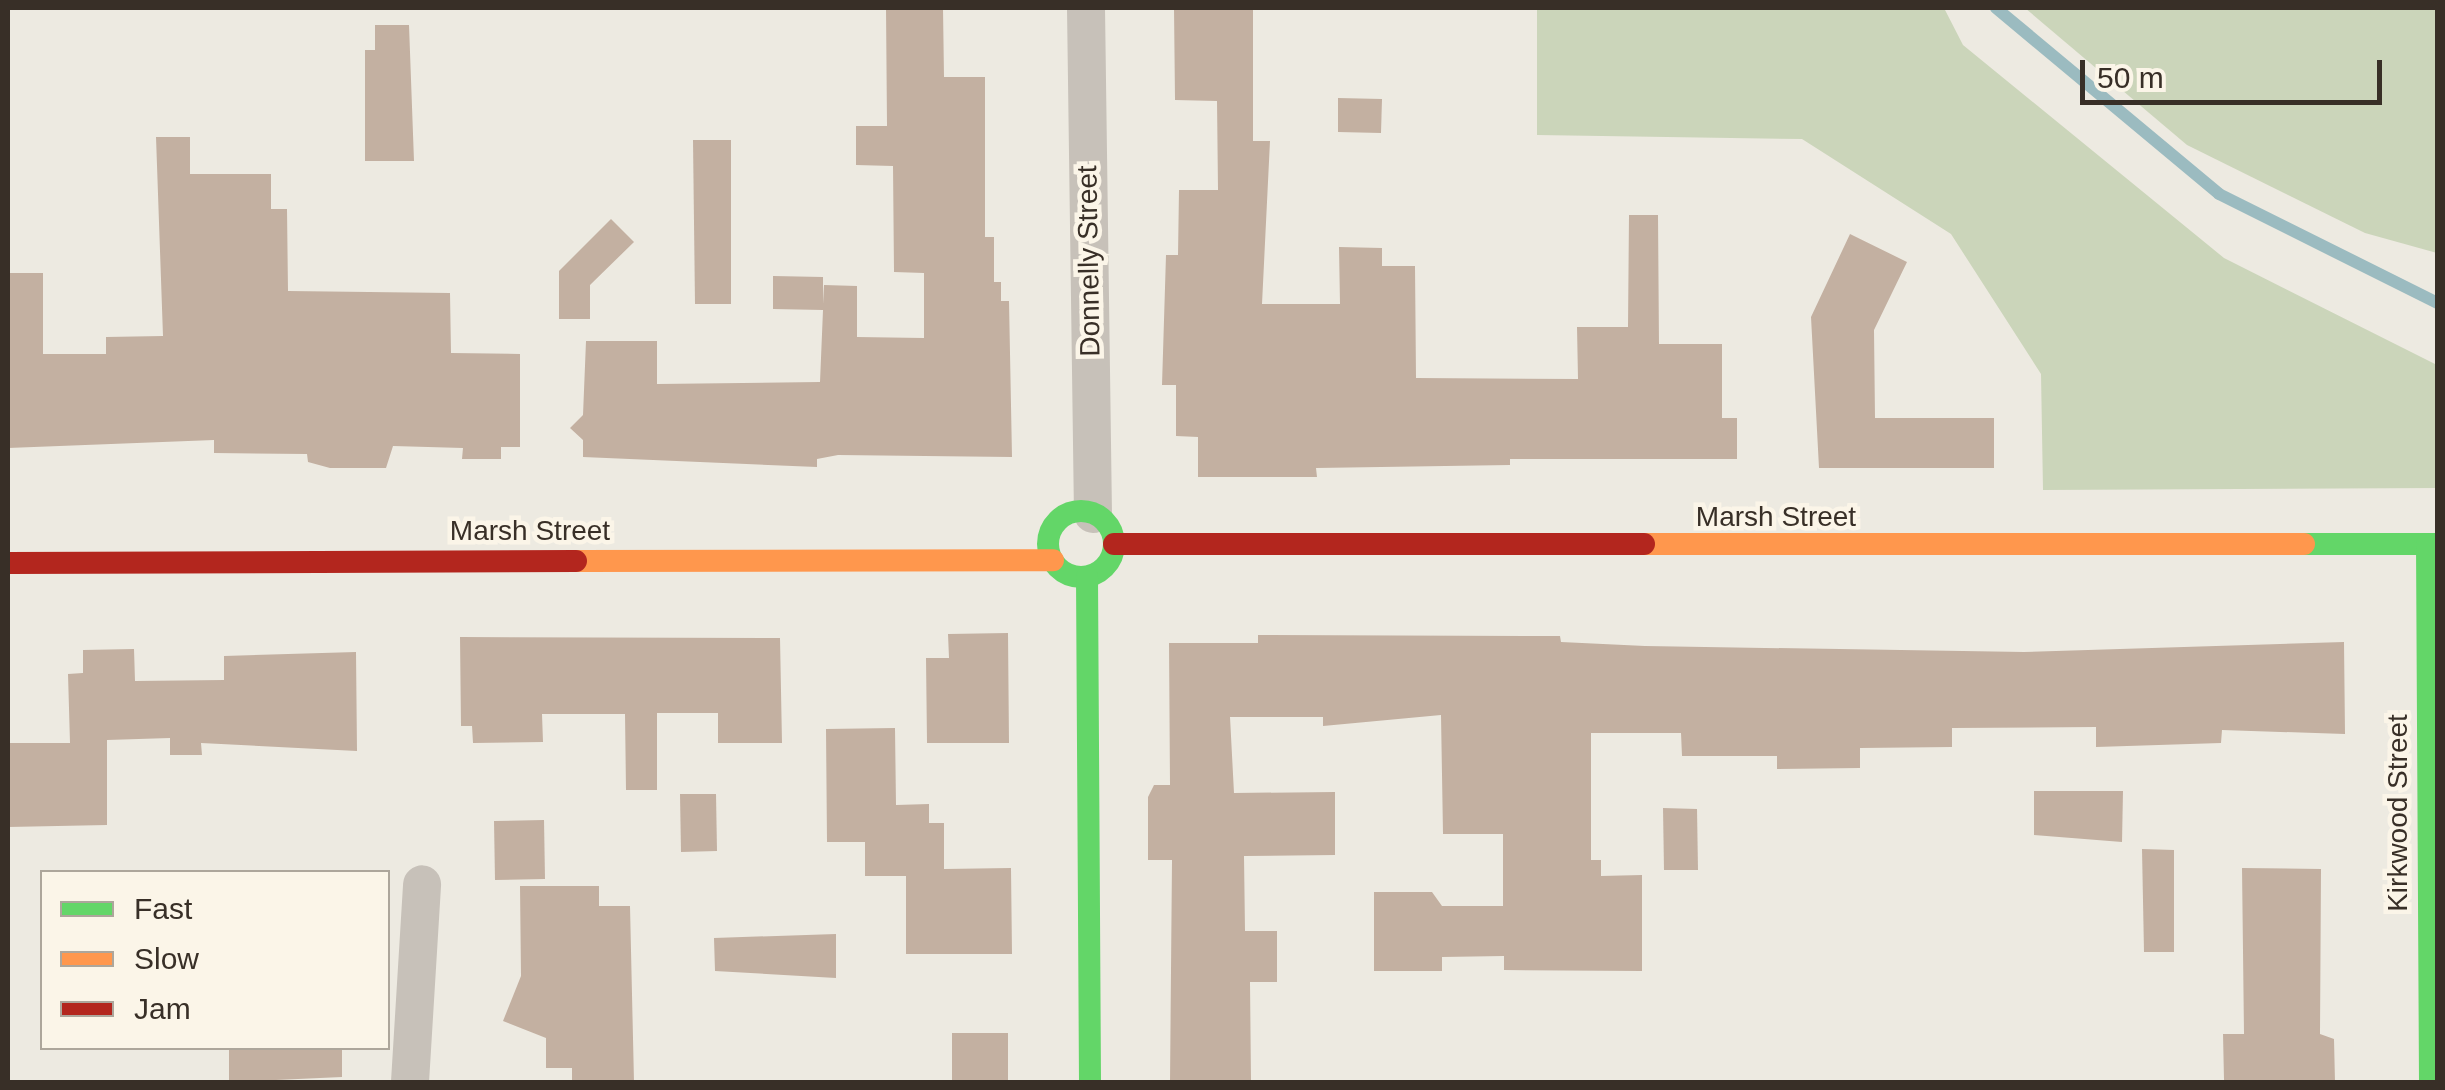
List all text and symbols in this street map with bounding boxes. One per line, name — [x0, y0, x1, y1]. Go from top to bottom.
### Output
scale bar — [2085, 40, 2388, 102]
text: 50 m — [2097, 61, 2164, 94]
street label: Donnelly Street — [1071, 165, 1107, 357]
street label: Marsh Street — [1696, 500, 1856, 534]
street label: Marsh Street — [450, 514, 610, 548]
street label: Kirkwood Street — [2381, 714, 2415, 912]
legend — [40, 870, 390, 1050]
text: Fast — [134, 892, 192, 925]
text: Slow — [134, 942, 199, 975]
text: Jam — [134, 992, 191, 1025]

